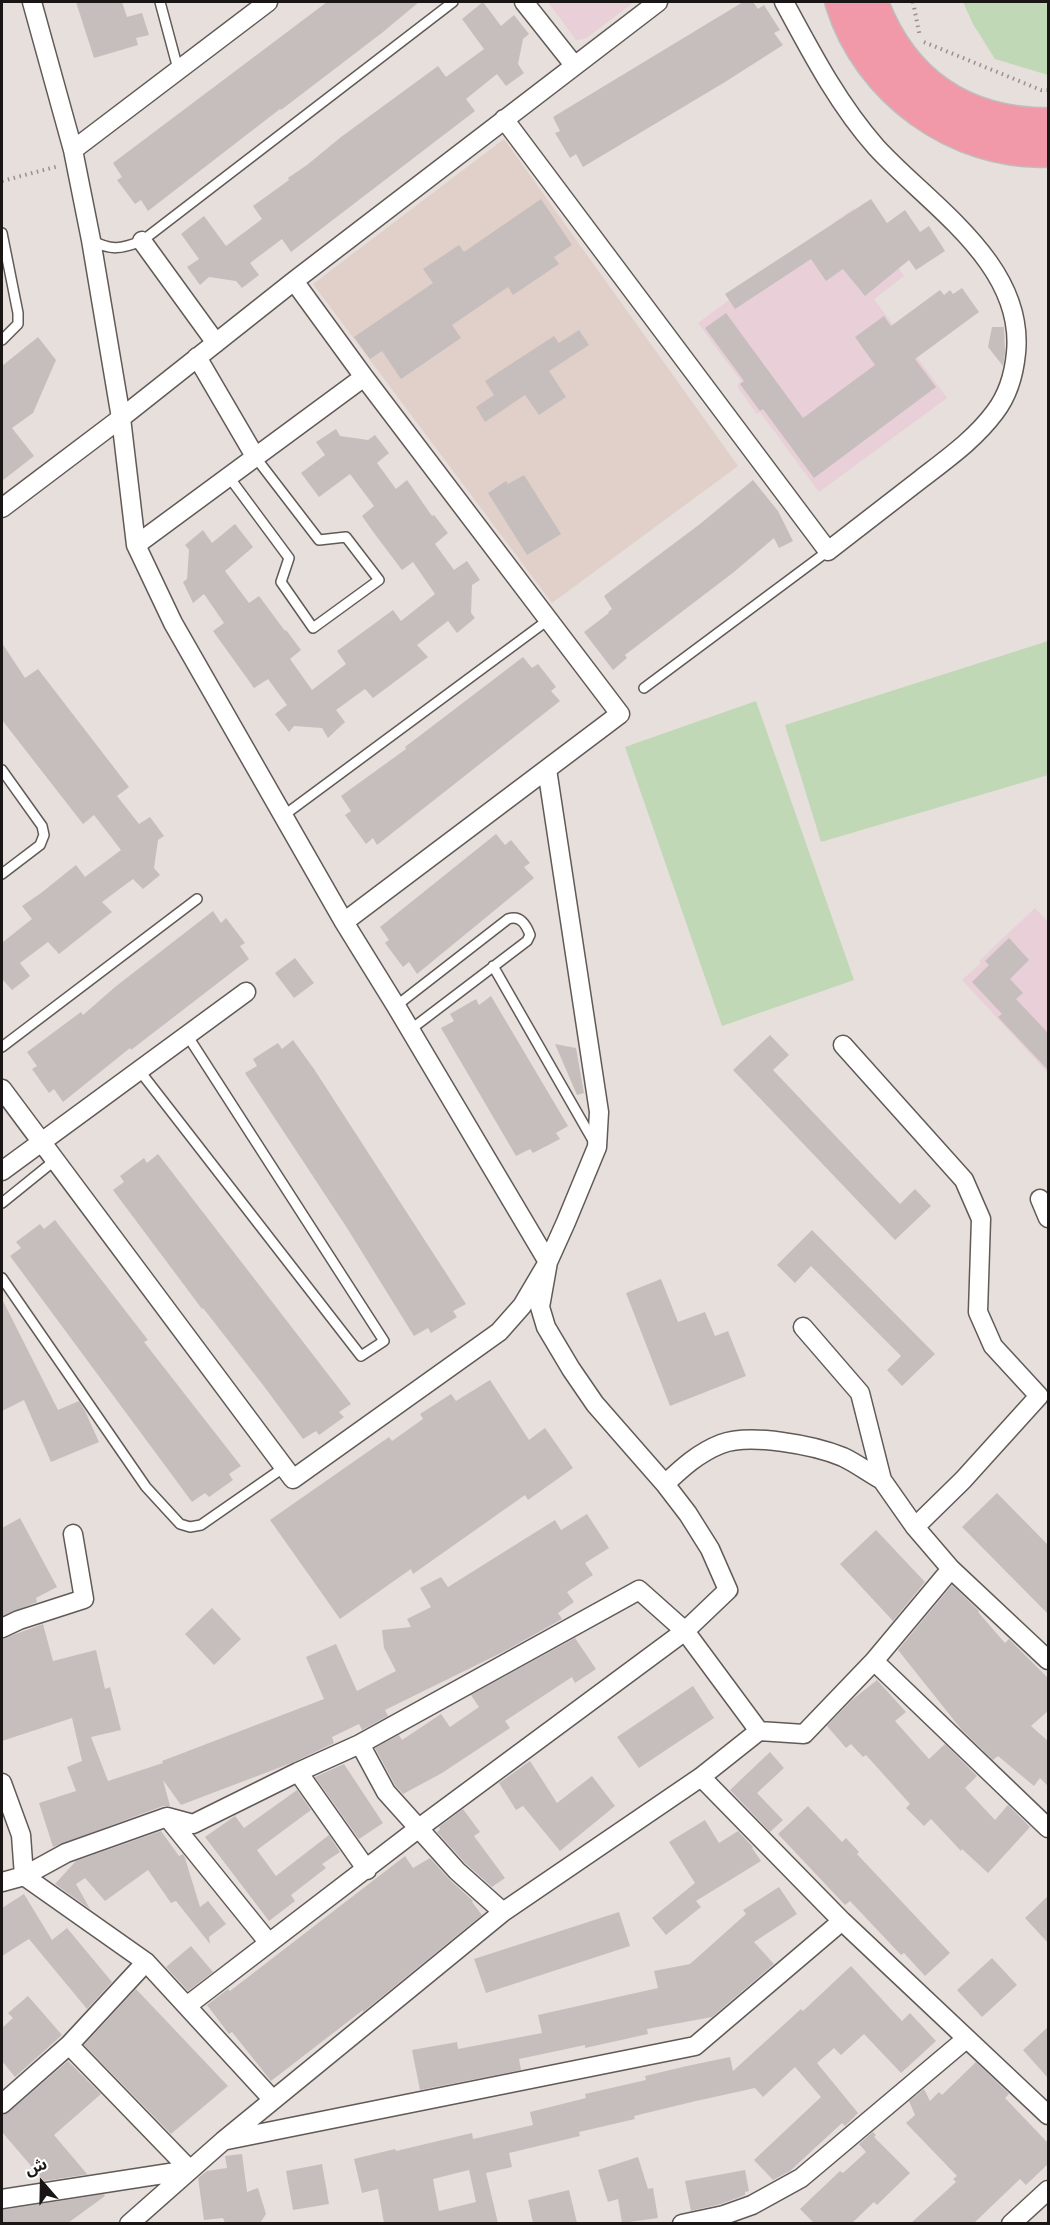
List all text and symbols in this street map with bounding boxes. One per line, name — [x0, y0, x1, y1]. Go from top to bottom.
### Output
north arrow — [12, 2153, 72, 2213]
text: ش — [22, 2154, 49, 2178]

